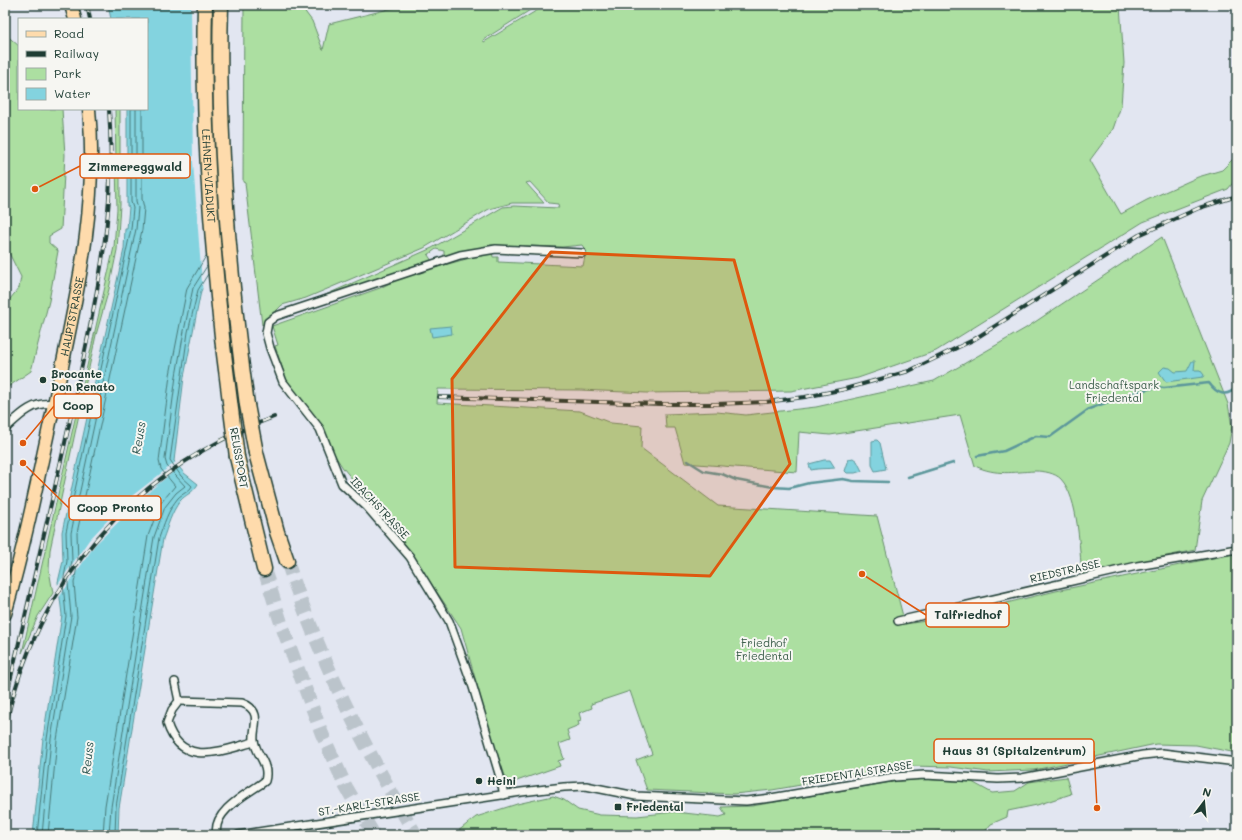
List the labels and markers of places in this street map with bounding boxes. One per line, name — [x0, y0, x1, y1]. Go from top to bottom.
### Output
callout: Zimmereggwald — [80, 154, 190, 178]
place label: Brocante Don Renato — [51, 366, 115, 394]
marker: Brocante Don Renato — [38, 375, 48, 385]
callout: Coop — [54, 394, 101, 418]
callout: Coop Pronto — [69, 496, 161, 520]
callout: Talfriedhof — [926, 603, 1009, 627]
callout: Haus 31 (Spitalzentrum) — [934, 739, 1094, 763]
place label: Heini — [487, 773, 516, 788]
marker: Heini — [474, 776, 484, 786]
place label: Friedental — [626, 799, 684, 814]
marker: Friedental — [613, 802, 623, 812]

